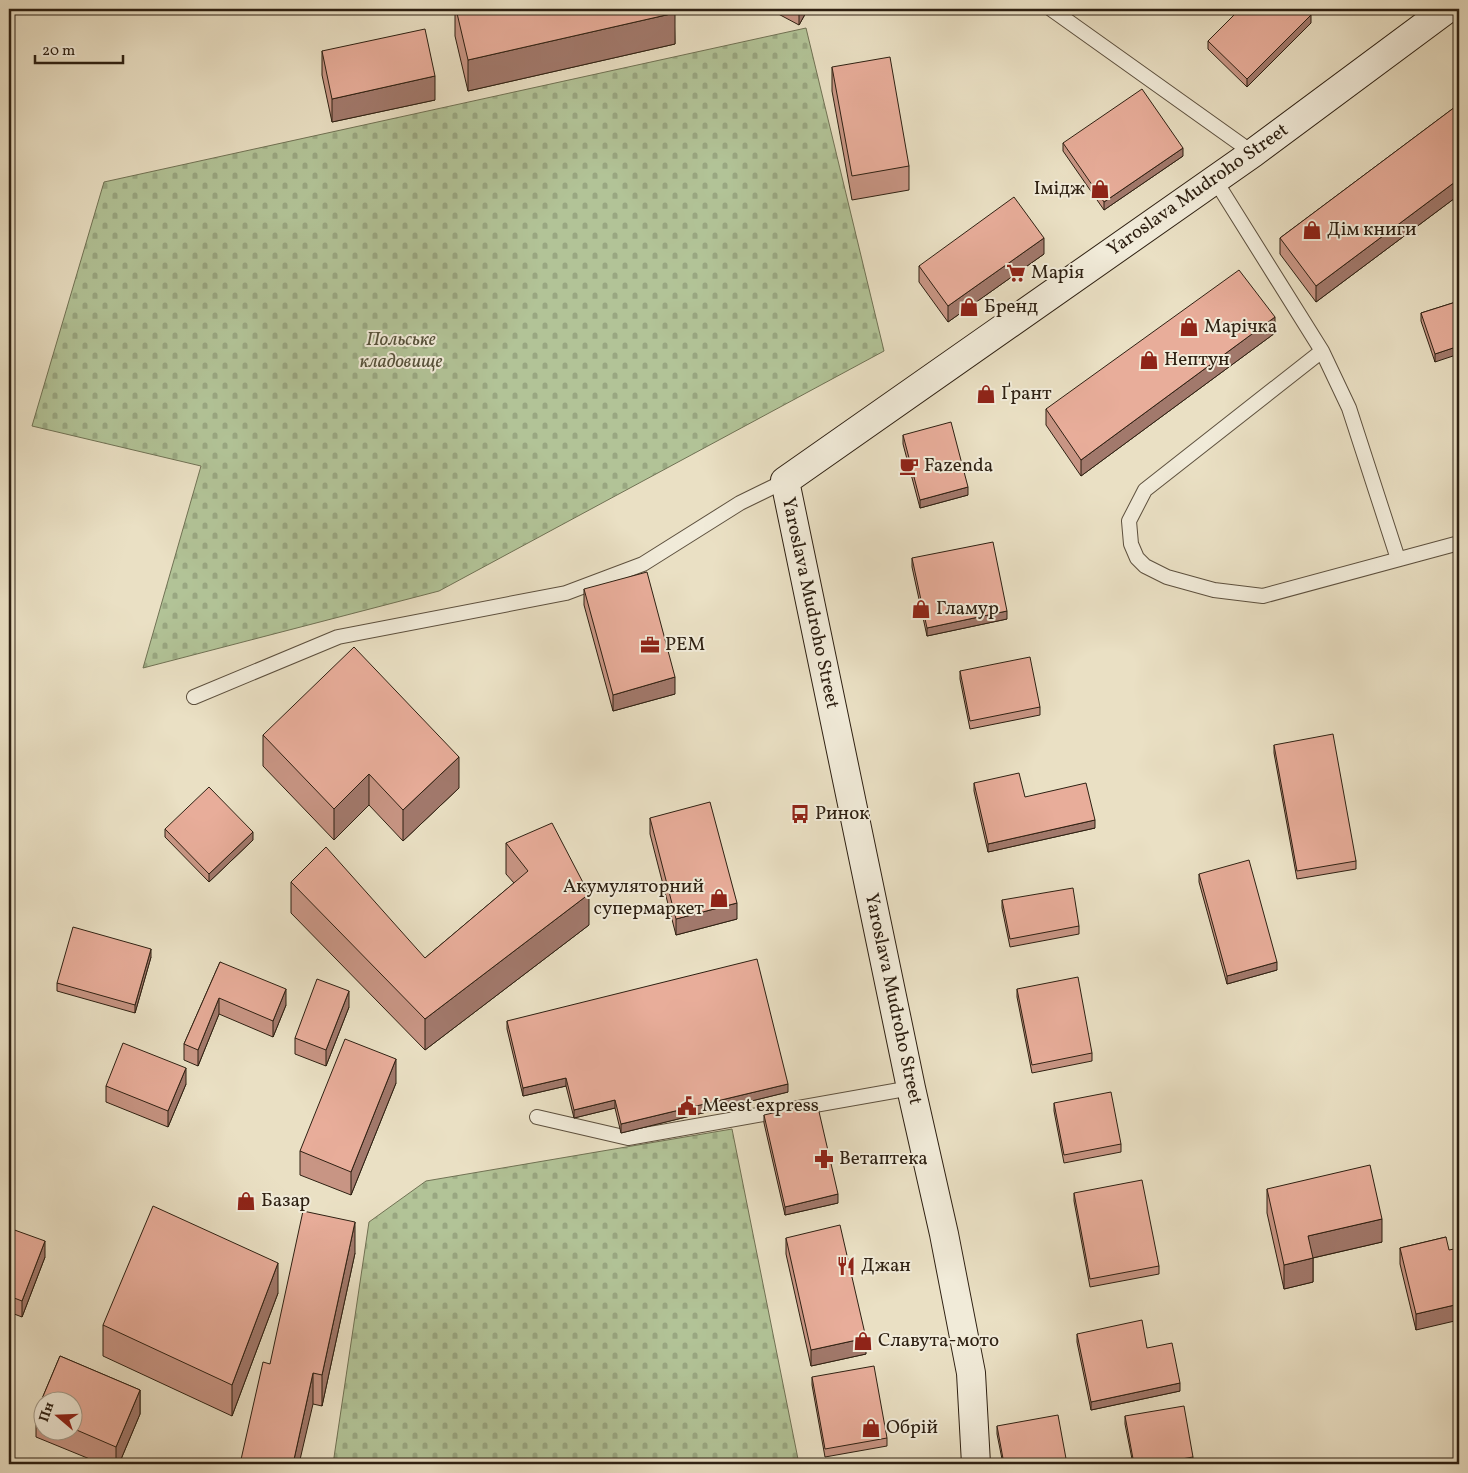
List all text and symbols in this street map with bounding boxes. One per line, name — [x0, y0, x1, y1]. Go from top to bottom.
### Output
scale bar — [35, 32, 122, 64]
text: 20 m — [42, 41, 75, 62]
street label: Yaroslava Mudroho Street — [1102, 117, 1294, 263]
place label: Імідж — [1034, 176, 1085, 202]
shop icon: Імідж — [1089, 178, 1111, 200]
place label: Дім книги — [1327, 217, 1416, 243]
shop icon: Дім книги — [1301, 219, 1323, 241]
place label: Марія — [1031, 260, 1084, 286]
supermarket icon: Марія — [1005, 262, 1027, 284]
place label: Бренд — [984, 294, 1038, 320]
shop icon: Бренд — [958, 296, 980, 318]
place label: Марічка — [1204, 314, 1277, 340]
shop icon: Марічка — [1178, 316, 1200, 338]
park label: Польське кладовище — [360, 327, 442, 375]
place label: Нептун — [1164, 347, 1230, 373]
shop icon: Нептун — [1138, 349, 1160, 371]
place label: Ґрант — [1001, 381, 1052, 407]
shop icon: Ґрант — [975, 383, 997, 405]
place label: Fazenda — [924, 453, 993, 479]
cafe icon: Fazenda — [898, 455, 920, 477]
street label: Yaroslava Mudroho Street — [775, 495, 845, 712]
place label: Гламур — [936, 596, 999, 622]
shop icon: Гламур — [910, 598, 932, 620]
place label: РЕМ — [665, 632, 705, 658]
office icon: РЕМ — [639, 634, 661, 656]
place label: Ринок — [815, 801, 869, 827]
bus stop icon: Ринок — [789, 803, 811, 825]
place label: Акумуляторний супермаркет — [563, 874, 704, 922]
shop icon: Акумуляторний супермаркет — [708, 887, 730, 909]
street label: Yaroslava Mudroho Street — [858, 891, 928, 1108]
place label: Meest express — [702, 1093, 819, 1119]
public building icon: Meest express — [676, 1095, 698, 1117]
place label: Ветаптека — [839, 1146, 928, 1172]
pharmacy icon: Ветаптека — [813, 1148, 835, 1170]
place label: Базар — [261, 1188, 310, 1214]
shop icon: Базар — [235, 1190, 257, 1212]
place label: Джан — [861, 1253, 911, 1279]
restaurant icon: Джан — [835, 1255, 857, 1277]
place label: Славута-мото — [878, 1328, 999, 1354]
shop icon: Славута-мото — [852, 1330, 874, 1352]
north arrow — [32, 1390, 82, 1440]
text: Пн — [35, 1400, 59, 1425]
place label: Обрій — [886, 1415, 938, 1441]
shop icon: Обрій — [860, 1417, 882, 1439]

